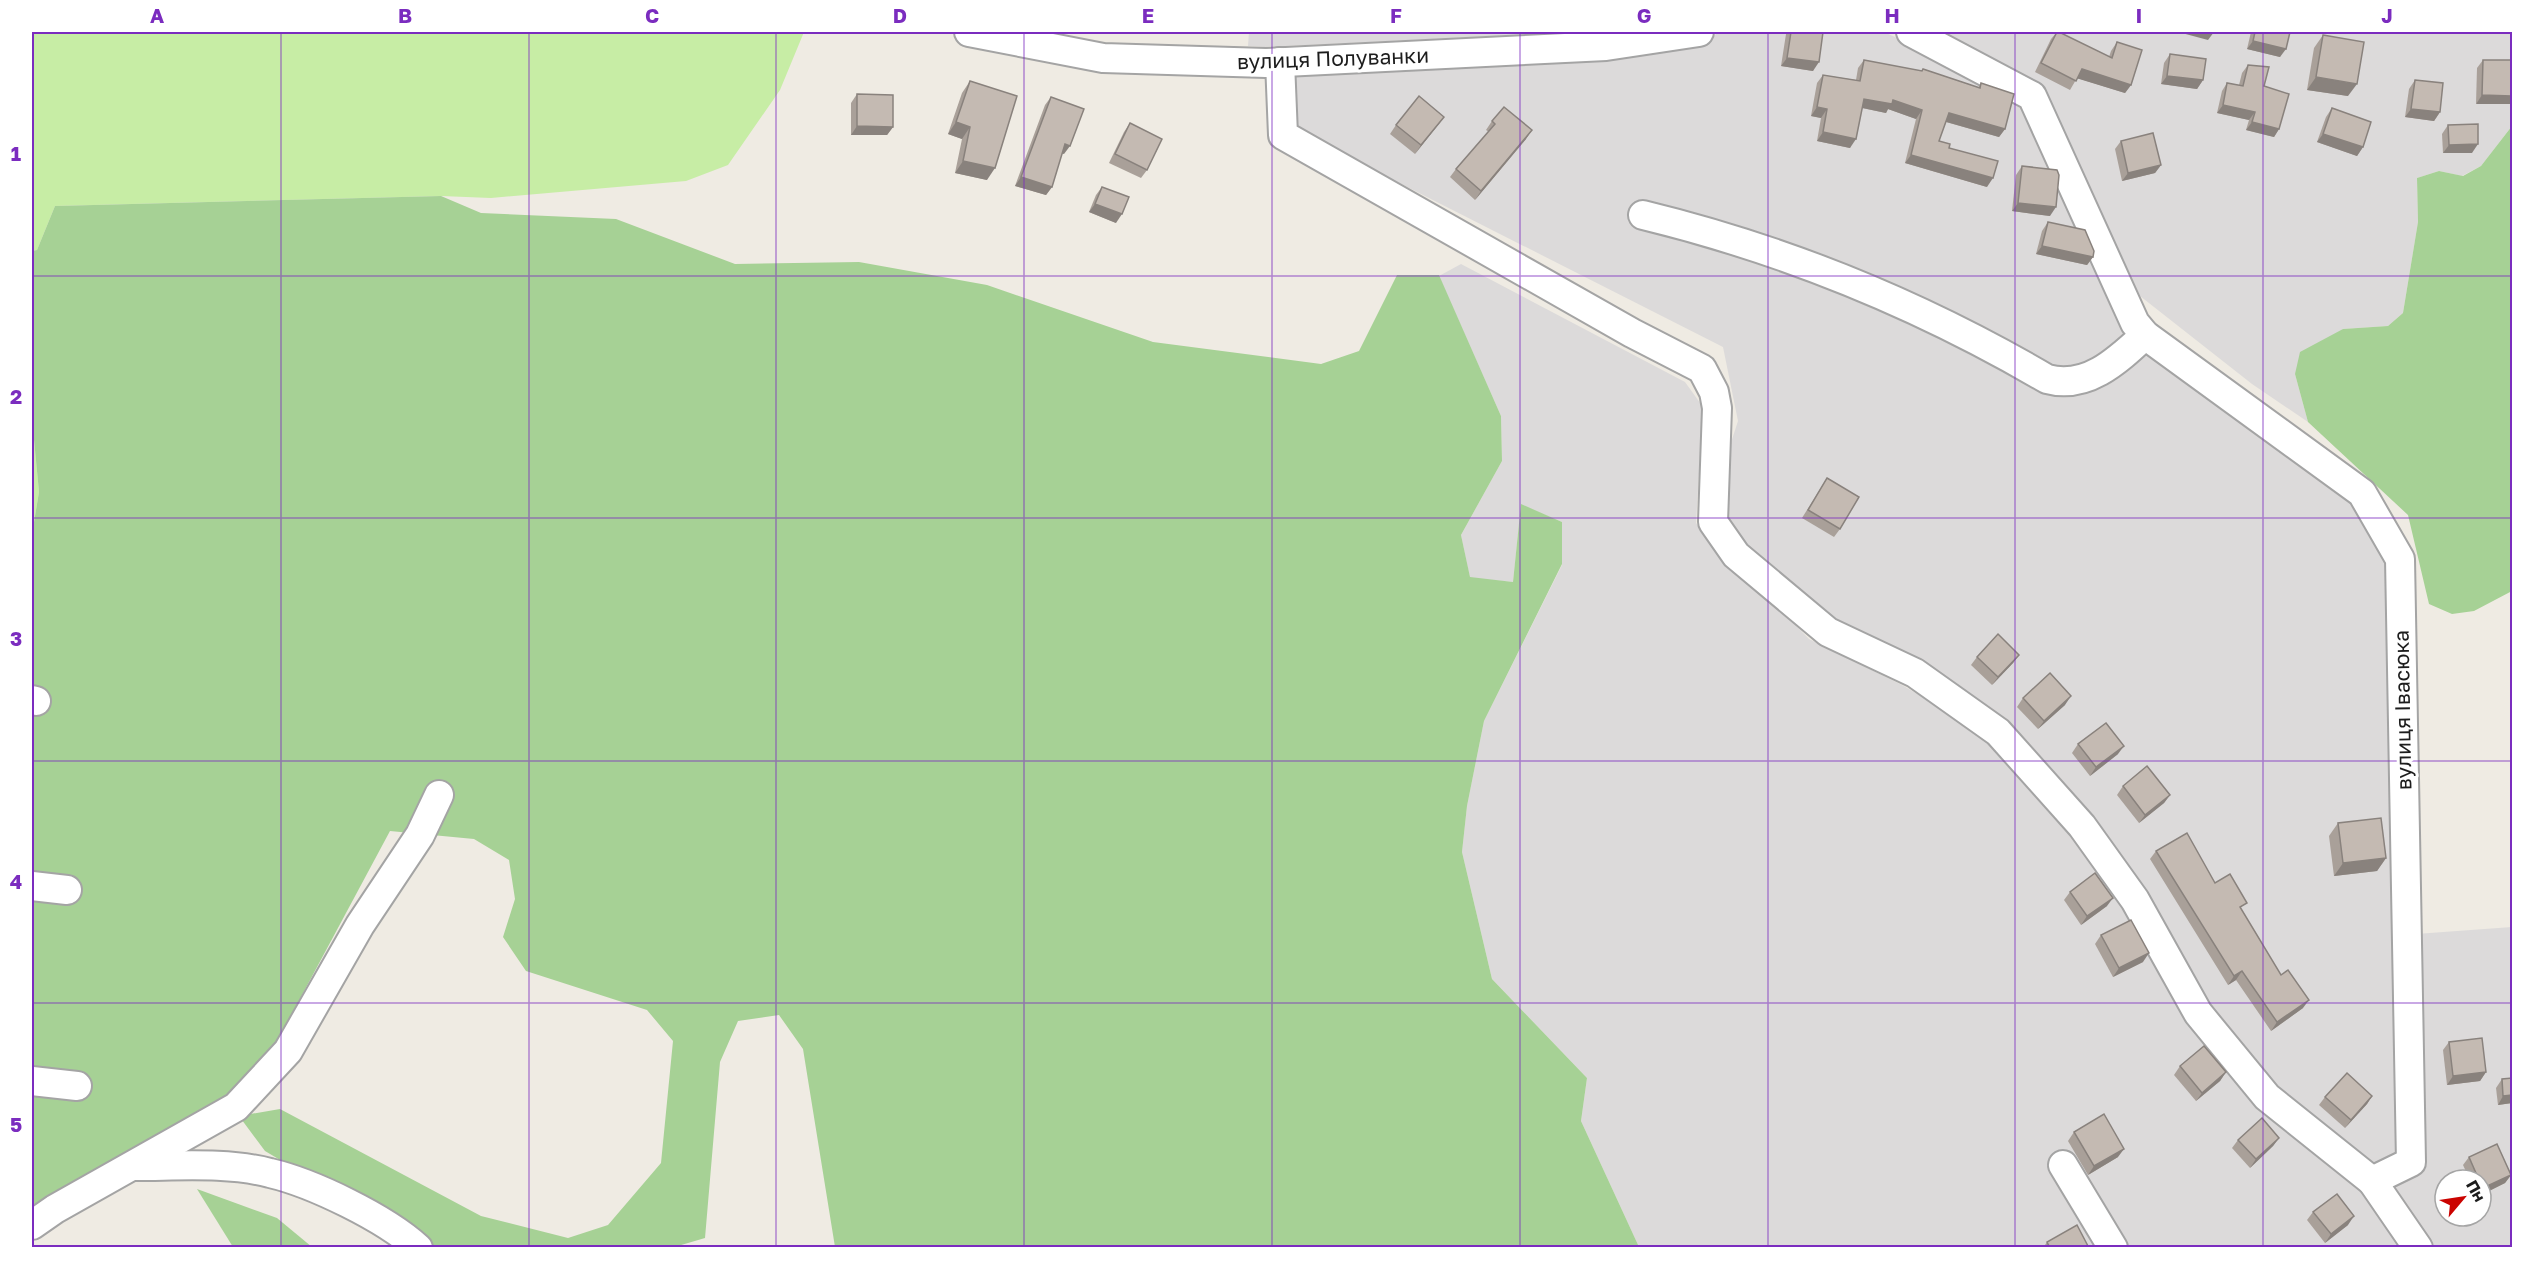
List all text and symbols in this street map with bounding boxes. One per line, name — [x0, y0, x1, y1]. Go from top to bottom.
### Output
text: A — [150, 3, 164, 27]
text: B — [398, 3, 412, 27]
text: C — [645, 3, 659, 27]
text: D — [893, 3, 907, 27]
text: E — [1142, 3, 1154, 27]
text: F — [1390, 3, 1402, 27]
text: G — [1637, 3, 1651, 27]
text: H — [1884, 3, 1900, 27]
text: I — [2136, 3, 2142, 27]
text: J — [2381, 3, 2393, 27]
street label: вулиця Полуванки — [1237, 42, 1429, 74]
text: 1 — [11, 141, 21, 165]
text: 2 — [10, 384, 22, 408]
text: 3 — [10, 626, 22, 650]
street label: вулиця Івасюка — [2388, 630, 2416, 790]
text: 4 — [10, 869, 22, 893]
text: 5 — [10, 1112, 22, 1136]
north arrow — [2433, 1168, 2493, 1228]
text: Пн — [2462, 1176, 2490, 1205]

